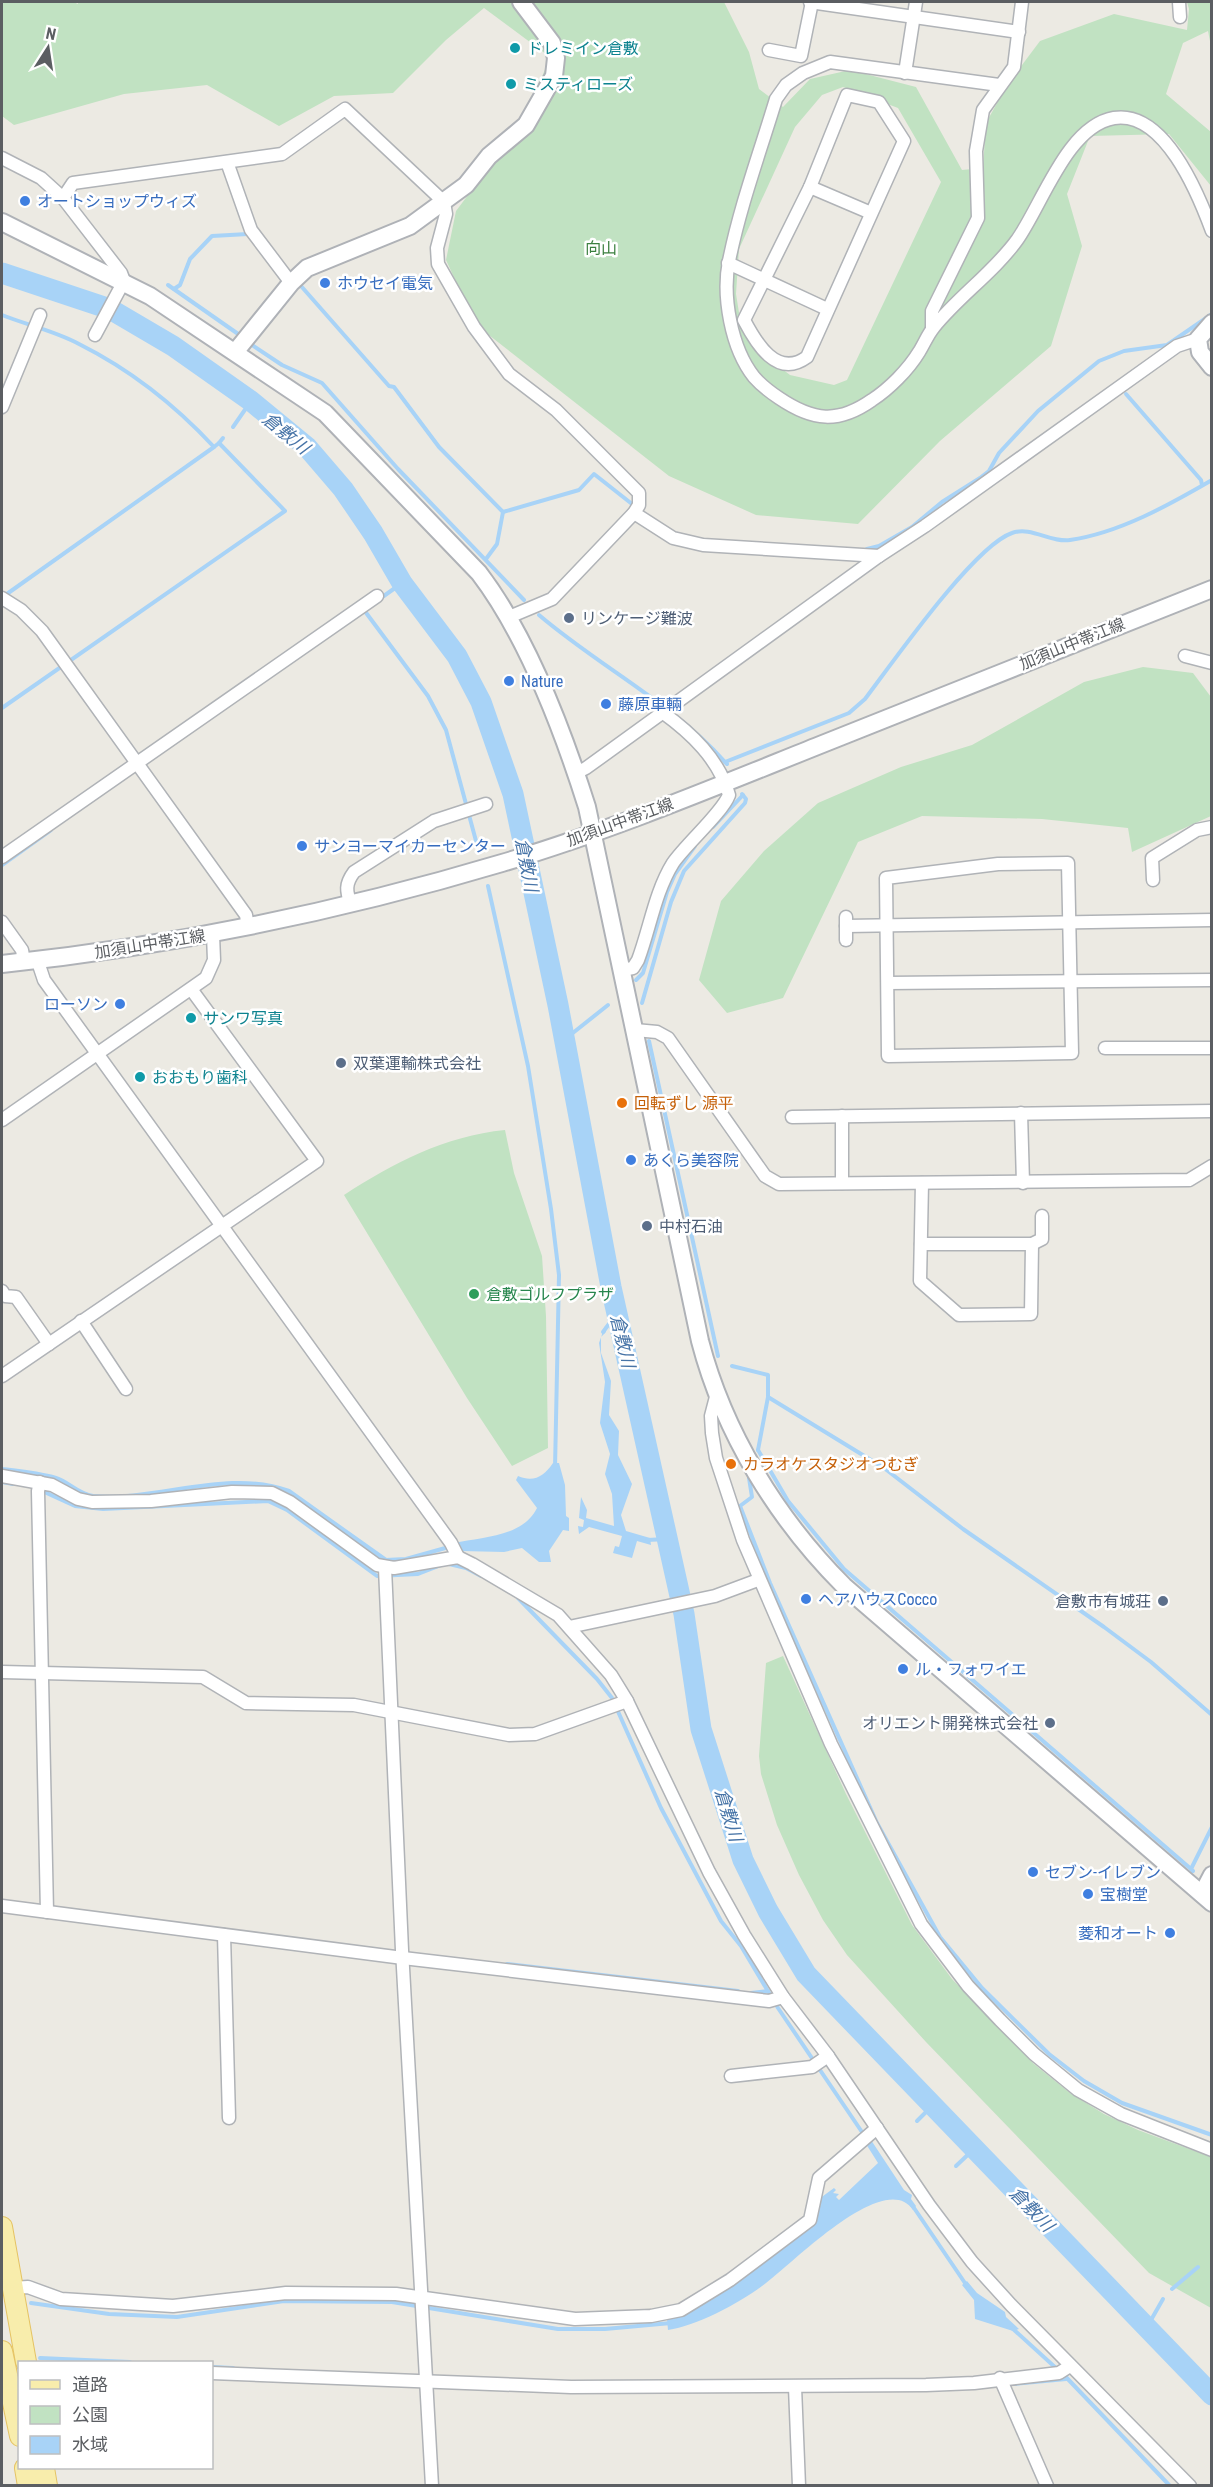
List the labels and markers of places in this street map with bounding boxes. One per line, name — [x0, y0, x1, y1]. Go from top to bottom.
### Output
place label: ドレミイン倉敷 — [527, 39, 639, 58]
marker: ドレミイン倉敷 — [508, 41, 522, 55]
place label: ミスティローズ — [523, 75, 633, 94]
marker: ミスティローズ — [504, 77, 518, 91]
place label: オートショップウィズ — [37, 192, 197, 211]
marker: オートショップウィズ — [18, 194, 32, 208]
place label: ホウセイ電気 — [337, 274, 433, 293]
marker: ホウセイ電気 — [318, 276, 332, 290]
place label: リンケージ難波 — [581, 609, 693, 628]
marker: リンケージ難波 — [562, 611, 576, 625]
place label: Nature — [521, 672, 563, 691]
marker: Nature — [502, 674, 516, 688]
place label: 藤原車輛 — [618, 695, 682, 714]
marker: 藤原車輛 — [599, 697, 613, 711]
place label: サンヨーマイカーセンター — [314, 837, 506, 856]
marker: サンヨーマイカーセンター — [295, 839, 309, 853]
place label: ローソン — [44, 995, 108, 1014]
marker: ローソン — [113, 997, 127, 1011]
place label: サンワ写真 — [203, 1009, 283, 1028]
marker: サンワ写真 — [184, 1011, 198, 1025]
place label: 双葉運輸株式会社 — [353, 1054, 481, 1073]
marker: 双葉運輸株式会社 — [334, 1056, 348, 1070]
place label: おおもり歯科 — [152, 1068, 248, 1087]
marker: おおもり歯科 — [133, 1070, 147, 1084]
place label: 回転ずし 源平 — [634, 1094, 734, 1113]
marker: 回転ずし 源平 — [615, 1096, 629, 1110]
place label: あくら美容院 — [643, 1151, 739, 1170]
marker: あくら美容院 — [624, 1153, 638, 1167]
place label: 中村石油 — [659, 1217, 723, 1236]
marker: 中村石油 — [640, 1219, 654, 1233]
place label: 倉敷ゴルフプラザ — [486, 1285, 614, 1304]
marker: 倉敷ゴルフプラザ — [467, 1287, 481, 1301]
place label: カラオケスタジオつむぎ — [743, 1455, 919, 1474]
marker: カラオケスタジオつむぎ — [724, 1457, 738, 1471]
place label: ヘアハウスCocco — [818, 1590, 937, 1609]
marker: ヘアハウスCocco — [799, 1592, 813, 1606]
place label: 倉敷市有城荘 — [1055, 1592, 1151, 1611]
marker: 倉敷市有城荘 — [1156, 1594, 1170, 1608]
place label: ル・フォワイエ — [915, 1660, 1027, 1679]
marker: ル・フォワイエ — [896, 1662, 910, 1676]
place label: オリエント開発株式会社 — [862, 1714, 1038, 1733]
marker: オリエント開発株式会社 — [1043, 1716, 1057, 1730]
place label: セブン-イレブン — [1045, 1863, 1161, 1882]
marker: セブン-イレブン — [1026, 1865, 1040, 1879]
place label: 宝樹堂 — [1100, 1885, 1148, 1904]
marker: 宝樹堂 — [1081, 1887, 1095, 1901]
place label: 菱和オート — [1078, 1924, 1158, 1943]
marker: 菱和オート — [1163, 1926, 1177, 1940]

